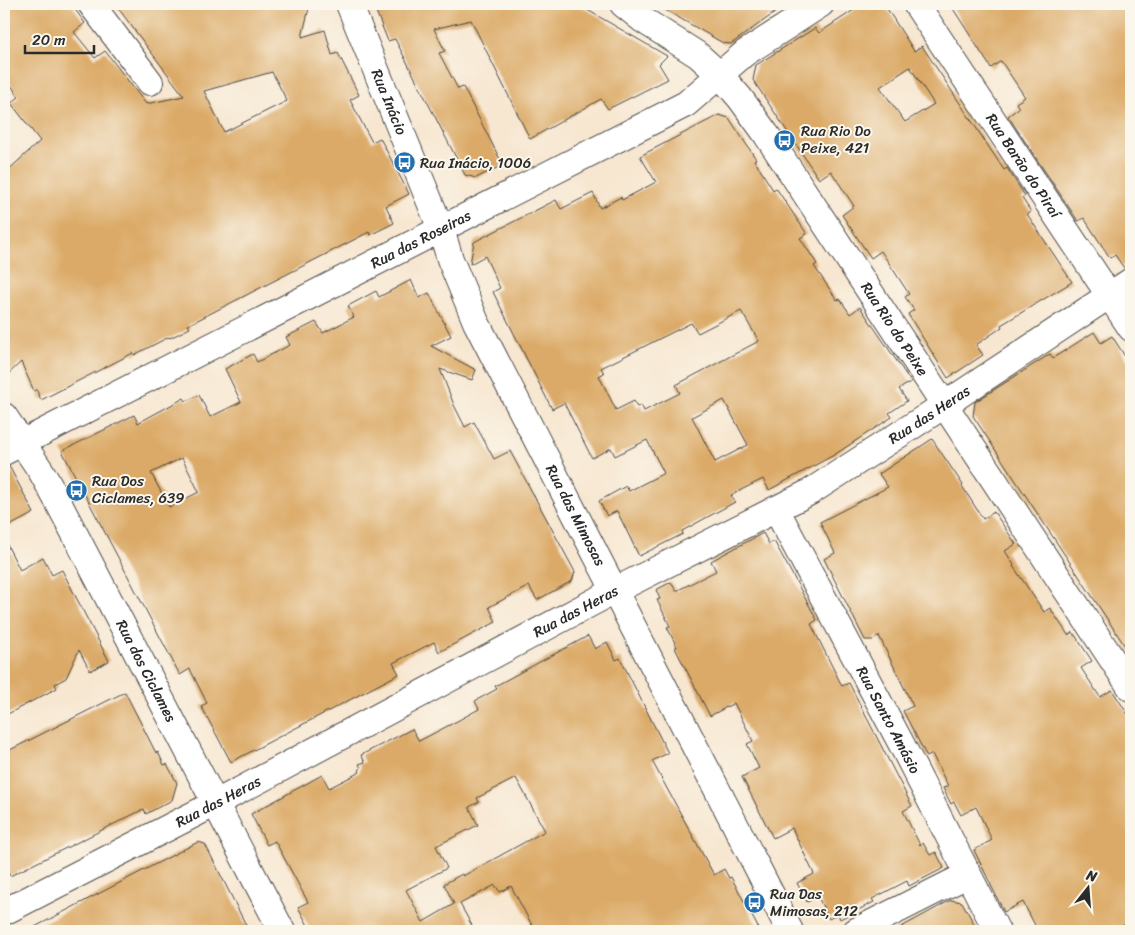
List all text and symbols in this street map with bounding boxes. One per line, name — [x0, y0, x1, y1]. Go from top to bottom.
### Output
scale bar — [25, 22, 94, 54]
text: 20 m — [32, 27, 66, 53]
street label: Rua Inácio — [364, 65, 414, 140]
street label: Rua Barão do Piraí — [979, 108, 1069, 225]
place label: Rua Rio Do Peixe, 421 — [801, 118, 871, 161]
bus stop icon: Rua Rio Do Peixe, 421 — [773, 128, 797, 152]
place label: Rua Inácio, 1006 — [420, 150, 531, 176]
bus stop icon: Rua Inácio, 1006 — [392, 151, 416, 175]
street label: Rua das Roseiras — [366, 203, 476, 276]
street label: Rua Rio do Peixe — [854, 277, 935, 382]
street label: Rua das Heras — [883, 378, 976, 451]
street label: Rua das Mimosas — [538, 460, 613, 571]
place label: Rua Dos Ciclames, 639 — [92, 468, 184, 511]
bus stop icon: Rua Dos Ciclames, 639 — [64, 478, 88, 502]
street label: Rua das Heras — [528, 578, 623, 645]
street label: Rua dos Ciclames — [109, 615, 184, 727]
street label: Rua Santo Amásio — [849, 661, 928, 779]
street label: Rua das Heras — [171, 768, 266, 835]
north arrow — [1062, 862, 1112, 912]
text: N — [1082, 862, 1100, 890]
place label: Rua Das Mimosas, 212 — [770, 881, 858, 924]
bus stop icon: Rua Das Mimosas, 212 — [742, 891, 766, 915]

